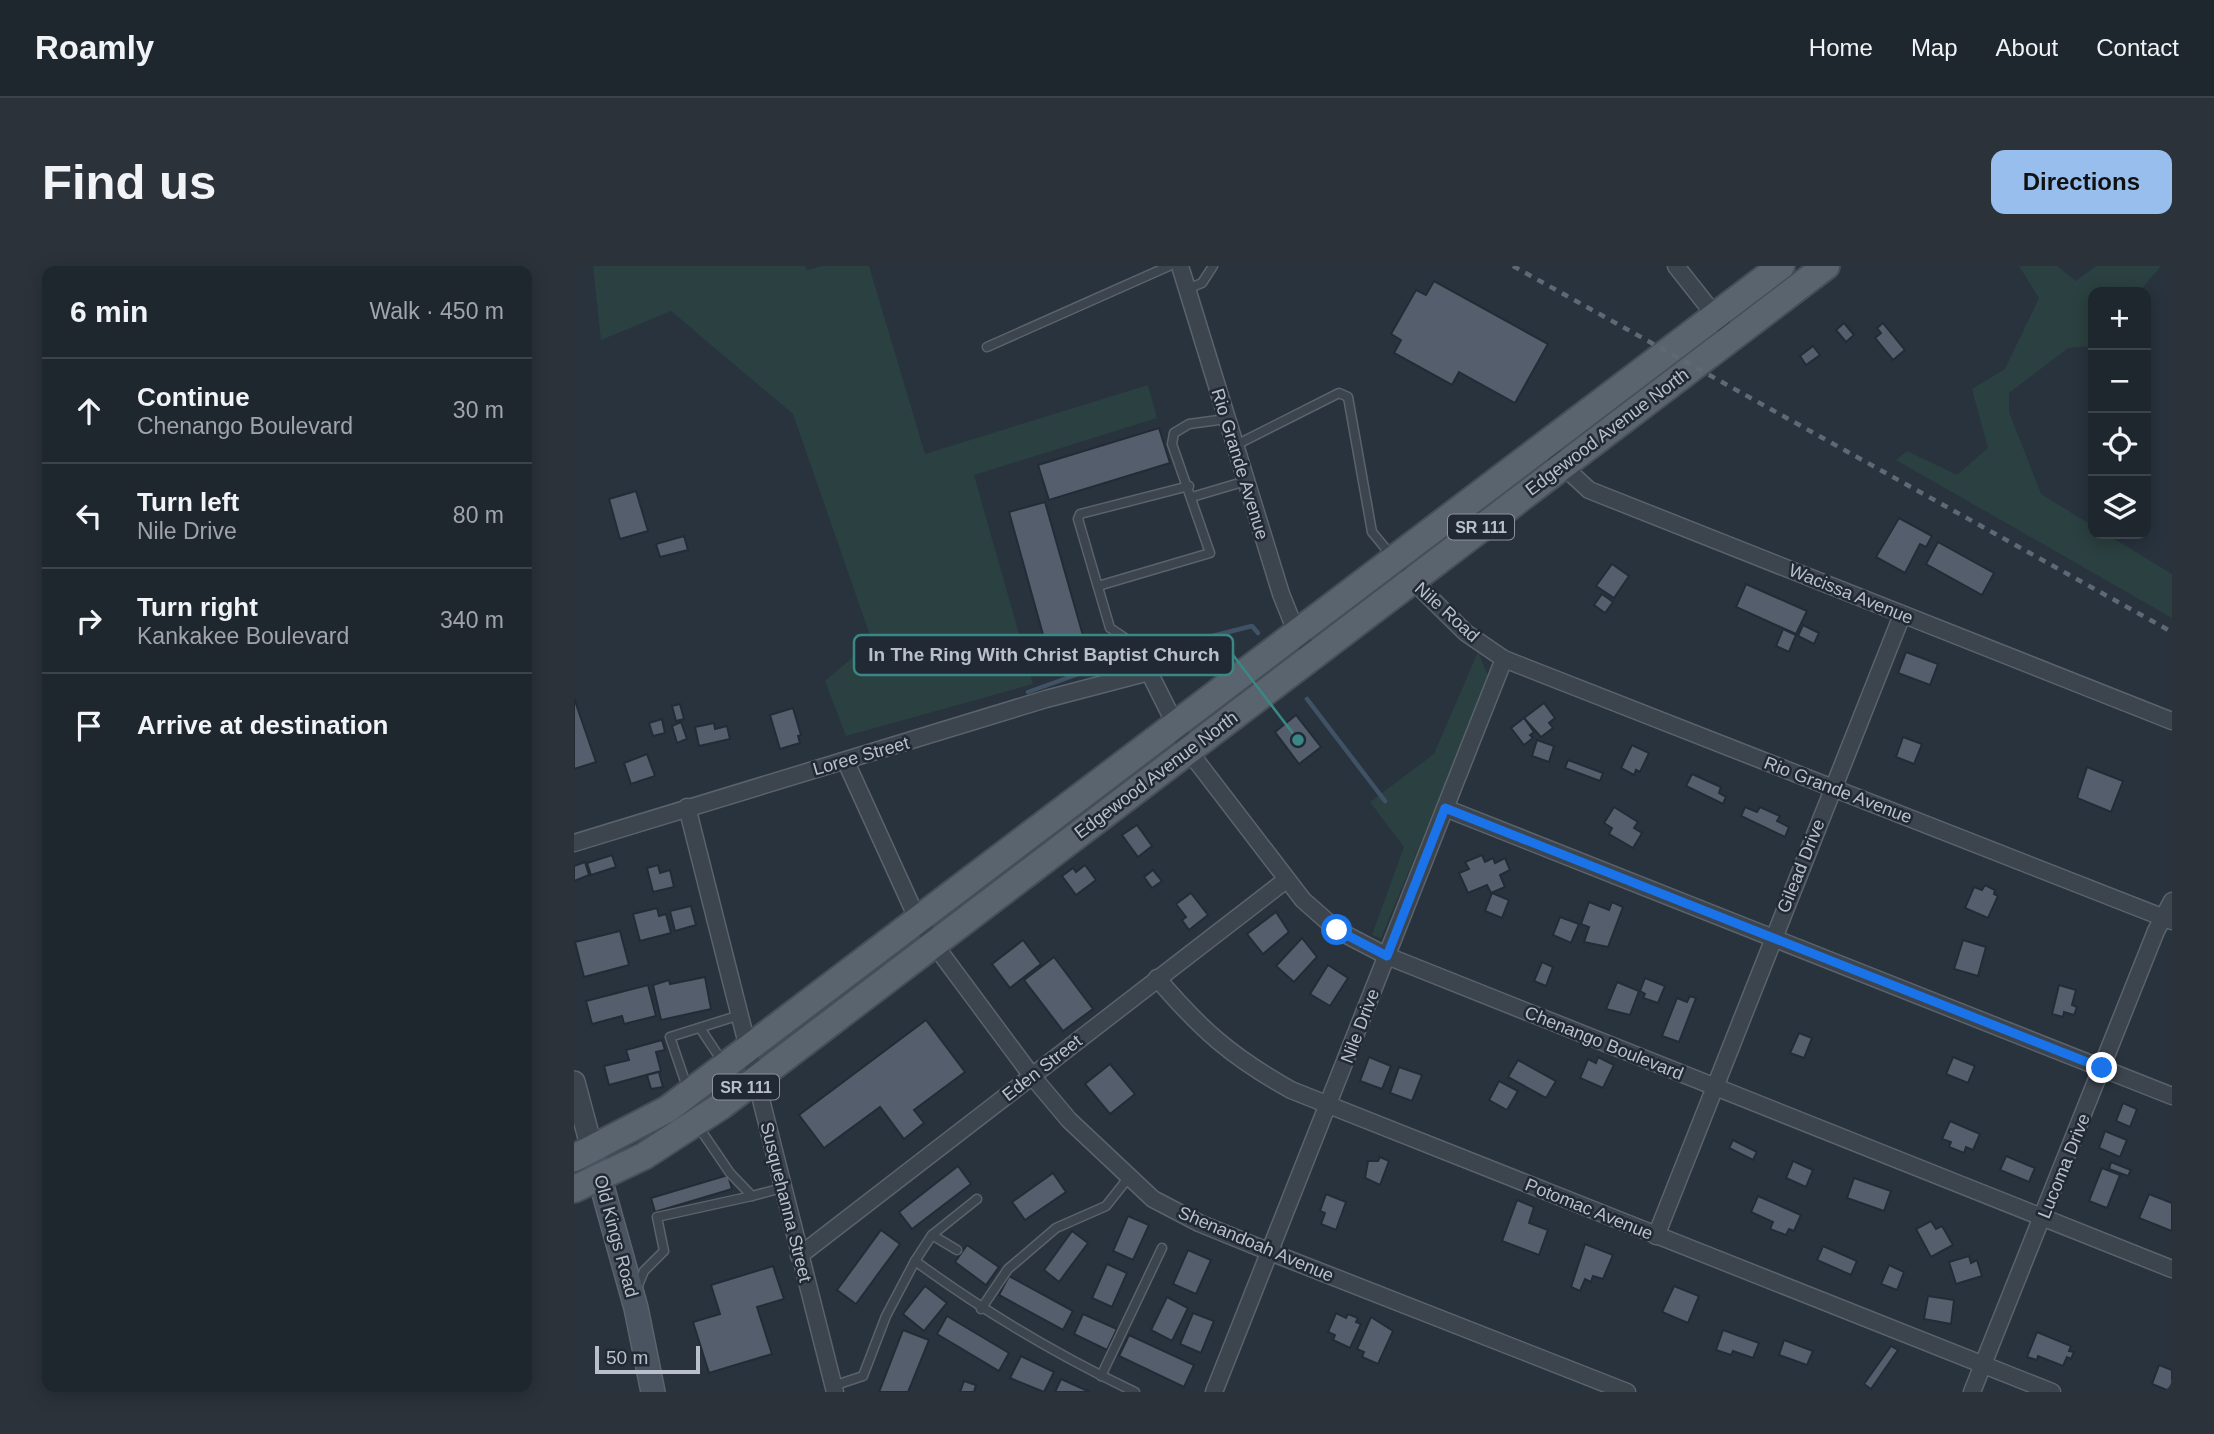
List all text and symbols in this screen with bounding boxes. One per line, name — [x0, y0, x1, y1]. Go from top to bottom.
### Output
text: Roamly — [35, 29, 154, 66]
text: Home — [1809, 34, 1873, 61]
text: Map — [1911, 34, 1958, 61]
text: About — [1996, 34, 2058, 61]
text: Contact — [2096, 34, 2179, 61]
button: Directions — [1991, 150, 2172, 214]
text: Find us — [42, 155, 216, 209]
map controls — [2088, 287, 2151, 539]
button: + — [2088, 287, 2151, 350]
text: 6 min — [70, 295, 148, 328]
text: Walk · 450 m — [369, 298, 504, 324]
button: − — [2088, 350, 2151, 413]
street label: Edgewood Avenue North — [1522, 364, 1692, 500]
text: Continue — [137, 382, 250, 412]
street label: Rio Grande Avenue — [1208, 386, 1272, 542]
icon: ahead — [70, 392, 108, 430]
text: 30 m — [453, 397, 504, 423]
text: Chenango Boulevard — [137, 413, 353, 439]
button: locate — [2088, 413, 2151, 476]
button: layers — [2088, 476, 2151, 539]
text: Turn left — [137, 487, 239, 517]
icon: left — [70, 497, 108, 535]
text: 80 m — [453, 502, 504, 528]
road number: SR 111 — [1448, 514, 1514, 540]
text: Nile Drive — [137, 518, 237, 544]
street label: Wacissa Avenue — [1786, 560, 1916, 628]
street label: Nile Road — [1411, 578, 1483, 646]
text: Turn right — [137, 592, 258, 622]
icon: right — [70, 602, 108, 640]
text: 340 m — [440, 607, 504, 633]
text: Kankakee Boulevard — [137, 623, 349, 649]
callout: In The Ring With Christ Baptist Church — [854, 635, 1233, 675]
text: In The Ring With Christ Baptist Church — [868, 644, 1220, 665]
icon: arrive — [70, 707, 108, 745]
street label: Edgewood Avenue North — [1071, 707, 1241, 843]
text: Arrive at destination — [137, 710, 388, 740]
street label: Loree Street — [811, 733, 911, 779]
street label: Rio Grande Avenue — [1761, 753, 1915, 827]
street label: Gilead Drive — [1773, 816, 1829, 916]
route start — [1321, 914, 1352, 945]
street label: Nile Drive — [1337, 986, 1383, 1066]
street label: Chenango Boulevard — [1522, 1002, 1686, 1084]
street label: Eden Street — [998, 1031, 1086, 1105]
route end — [2086, 1052, 2117, 1083]
road number: SR 111 — [713, 1074, 779, 1100]
street label: Lucoma Drive — [2034, 1111, 2094, 1221]
street label: Susquehanna Street — [756, 1120, 816, 1284]
street label: Old Kings Road — [590, 1173, 642, 1299]
street label: Potomac Avenue — [1522, 1174, 1656, 1244]
street label: Shenandoah Avenue — [1175, 1202, 1337, 1286]
scale bar — [595, 1343, 700, 1375]
text: 50 m — [606, 1347, 648, 1368]

